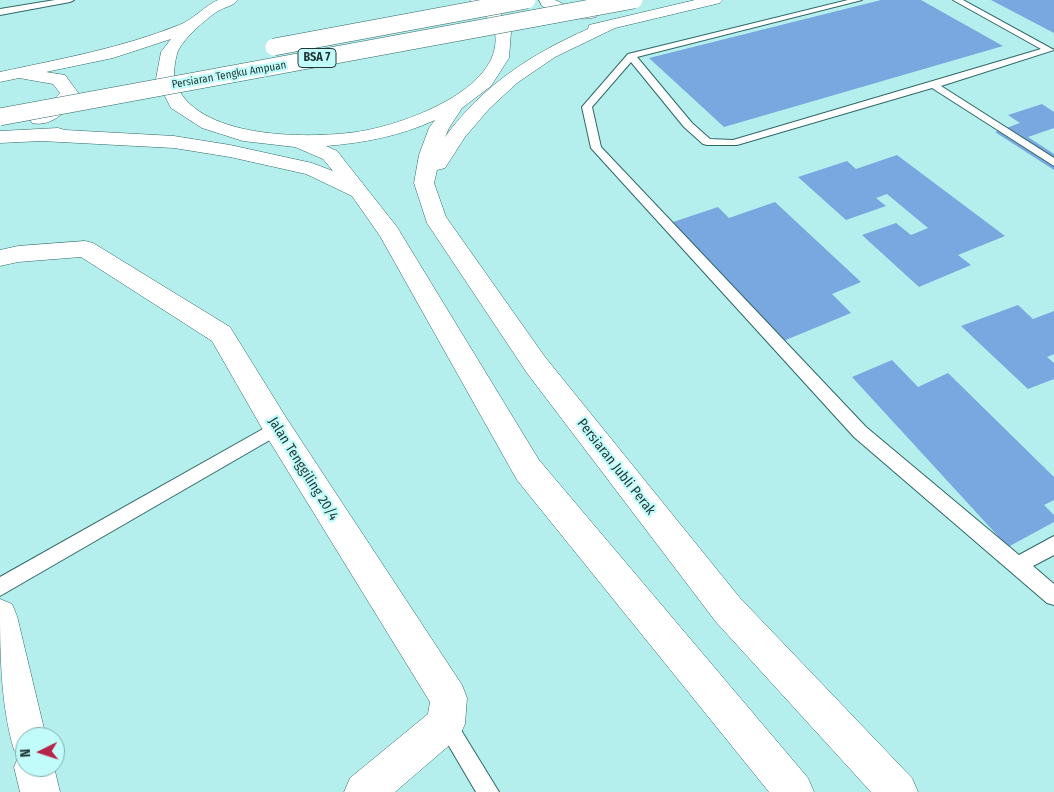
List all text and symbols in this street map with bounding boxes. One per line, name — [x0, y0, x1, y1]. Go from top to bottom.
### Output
road number: BSA 7 — [298, 48, 336, 68]
street label: Persiaran Tengku Ampuan — [171, 58, 287, 92]
street label: Jalan Tenggiling 20/4 — [264, 414, 342, 524]
street label: Persiaran Jubli Perak — [573, 415, 659, 519]
north arrow — [15, 727, 65, 777]
text: N — [17, 748, 34, 758]

